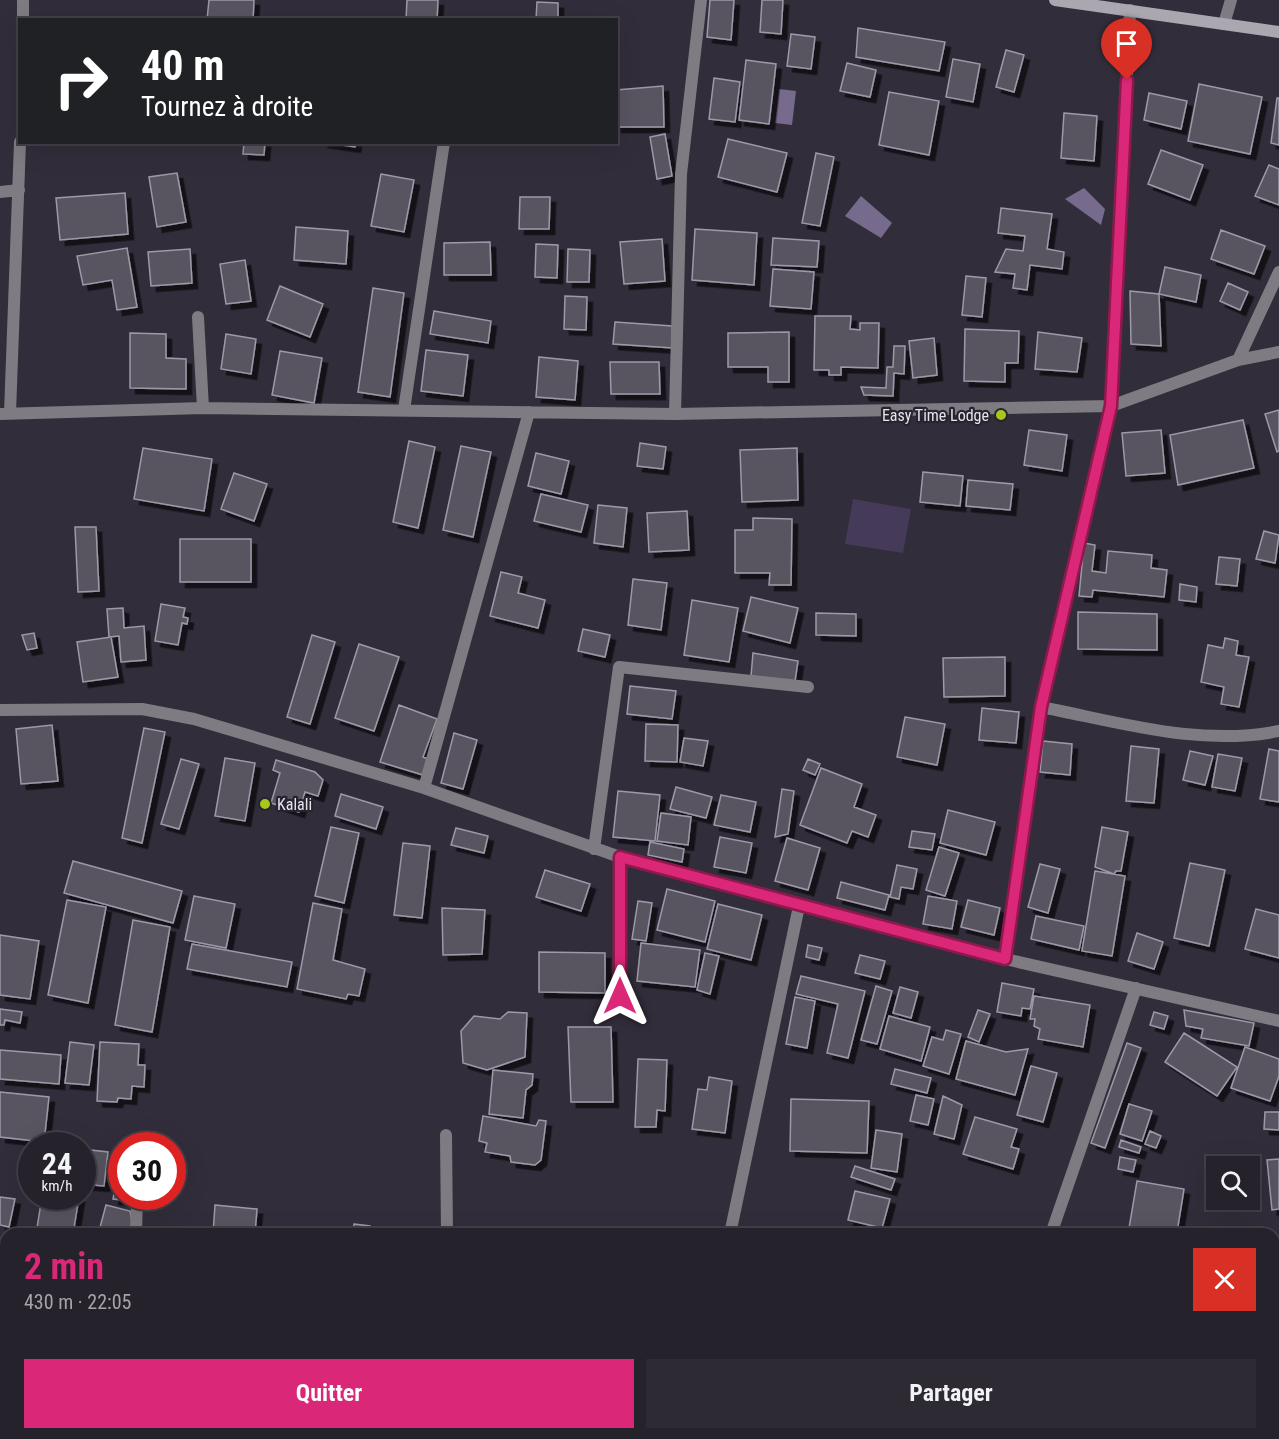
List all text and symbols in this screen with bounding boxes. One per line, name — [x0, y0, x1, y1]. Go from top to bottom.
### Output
pin — [1101, 18, 1152, 80]
icon: arrive — [1110, 27, 1143, 60]
text: 40 m — [141, 41, 224, 90]
icon: right — [42, 42, 120, 120]
text: Tournez à droite — [141, 91, 313, 123]
place label: Easy Time Lodge — [882, 406, 989, 425]
marker: Easy Time Lodge — [994, 408, 1008, 422]
place label: Kalali — [277, 795, 312, 814]
marker: Kalali — [258, 797, 272, 811]
position arrow — [588, 964, 652, 1028]
speed limit sign: 30 — [108, 1132, 186, 1210]
text: 24 — [42, 1146, 72, 1181]
map controls — [1206, 1156, 1260, 1210]
button: search — [1206, 1156, 1260, 1210]
text: km/h — [42, 1177, 72, 1195]
text: 2 min — [24, 1246, 104, 1288]
button: close — [1193, 1248, 1256, 1311]
text: 430 m · 22:05 — [24, 1290, 131, 1314]
button: Quitter — [24, 1359, 634, 1428]
button: Partager — [646, 1359, 1256, 1428]

